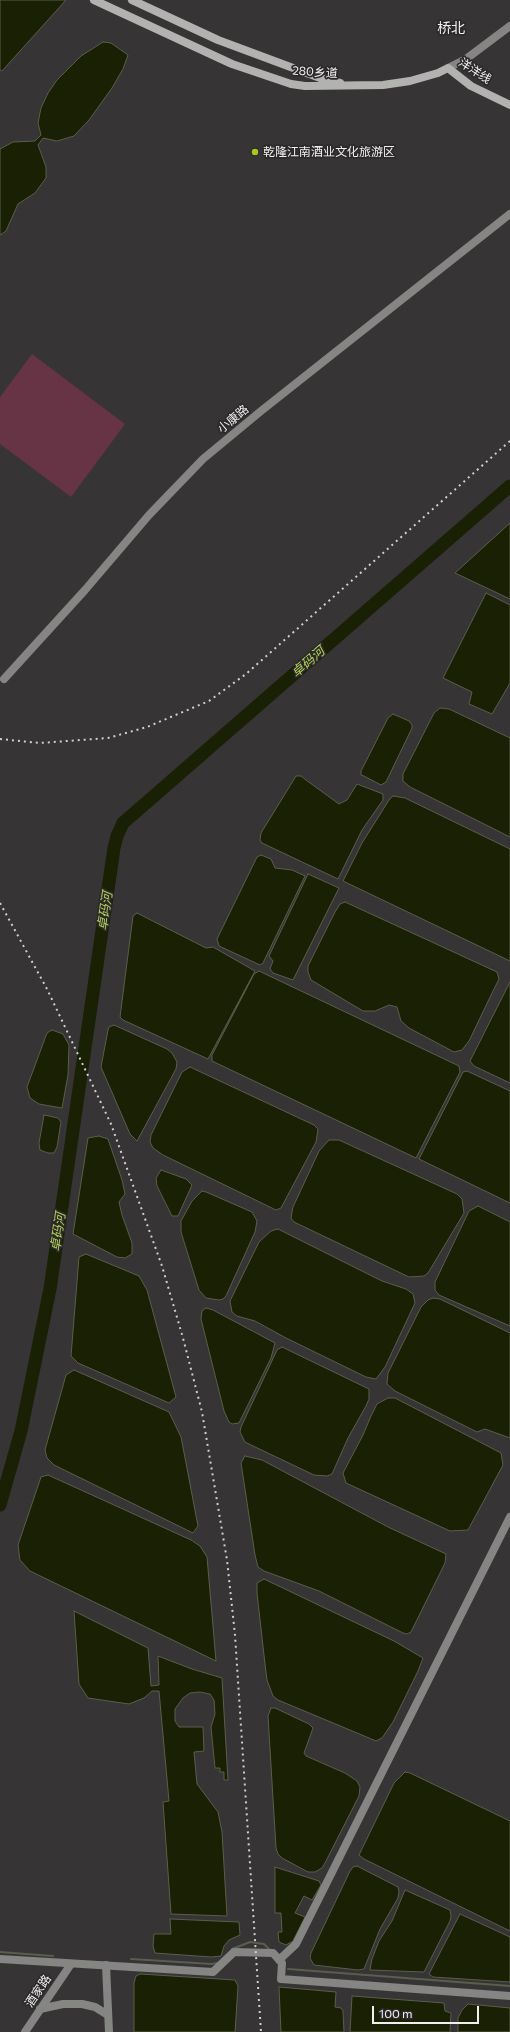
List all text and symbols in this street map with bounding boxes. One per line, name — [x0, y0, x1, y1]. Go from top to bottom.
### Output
district label: 桥北 — [437, 20, 465, 36]
street label: 洋洋线 — [456, 55, 494, 87]
street label: 280乡道 — [292, 63, 338, 81]
place label: 乾隆江南酒业文化旅游区 — [263, 145, 395, 159]
marker: 乾隆江南酒业文化旅游区 — [250, 147, 260, 157]
street label: 小康路 — [215, 402, 251, 436]
water label: 卓码河 — [288, 643, 328, 681]
water label: 卓码河 — [95, 891, 115, 931]
water label: 卓码河 — [48, 1212, 68, 1252]
street label: 酒家路 — [22, 1972, 54, 2010]
scale bar — [374, 1998, 481, 2024]
text: 100 m — [379, 2006, 413, 2020]

